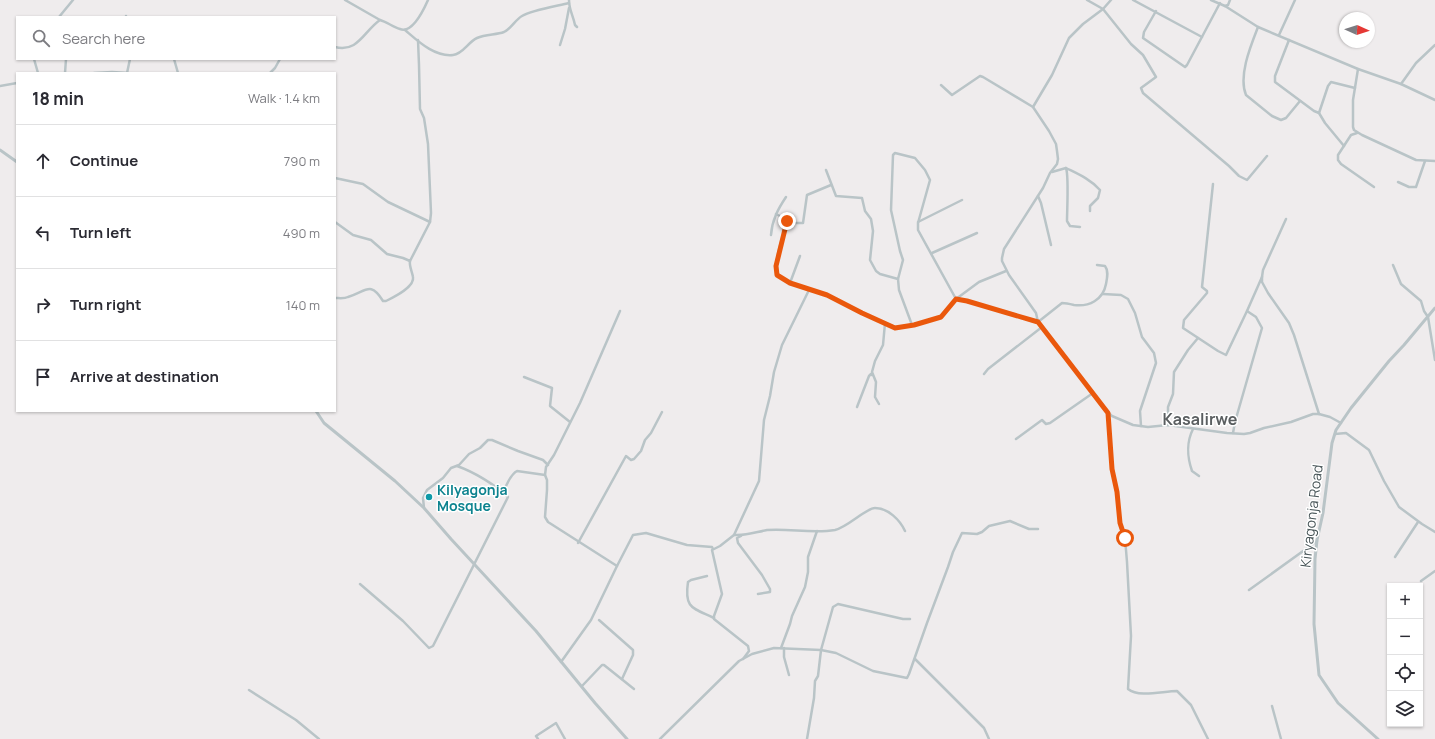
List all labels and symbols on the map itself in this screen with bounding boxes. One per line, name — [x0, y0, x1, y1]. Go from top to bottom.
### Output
north arrow — [1339, 12, 1375, 48]
route end — [778, 212, 796, 230]
district label: Kasalirwe — [1163, 408, 1238, 430]
street label: Kiryagonja Road — [1295, 463, 1327, 569]
place label: Kilyagonja Mosque — [437, 480, 508, 515]
marker: Kilyagonja Mosque — [424, 492, 434, 502]
route start — [1116, 529, 1134, 547]

